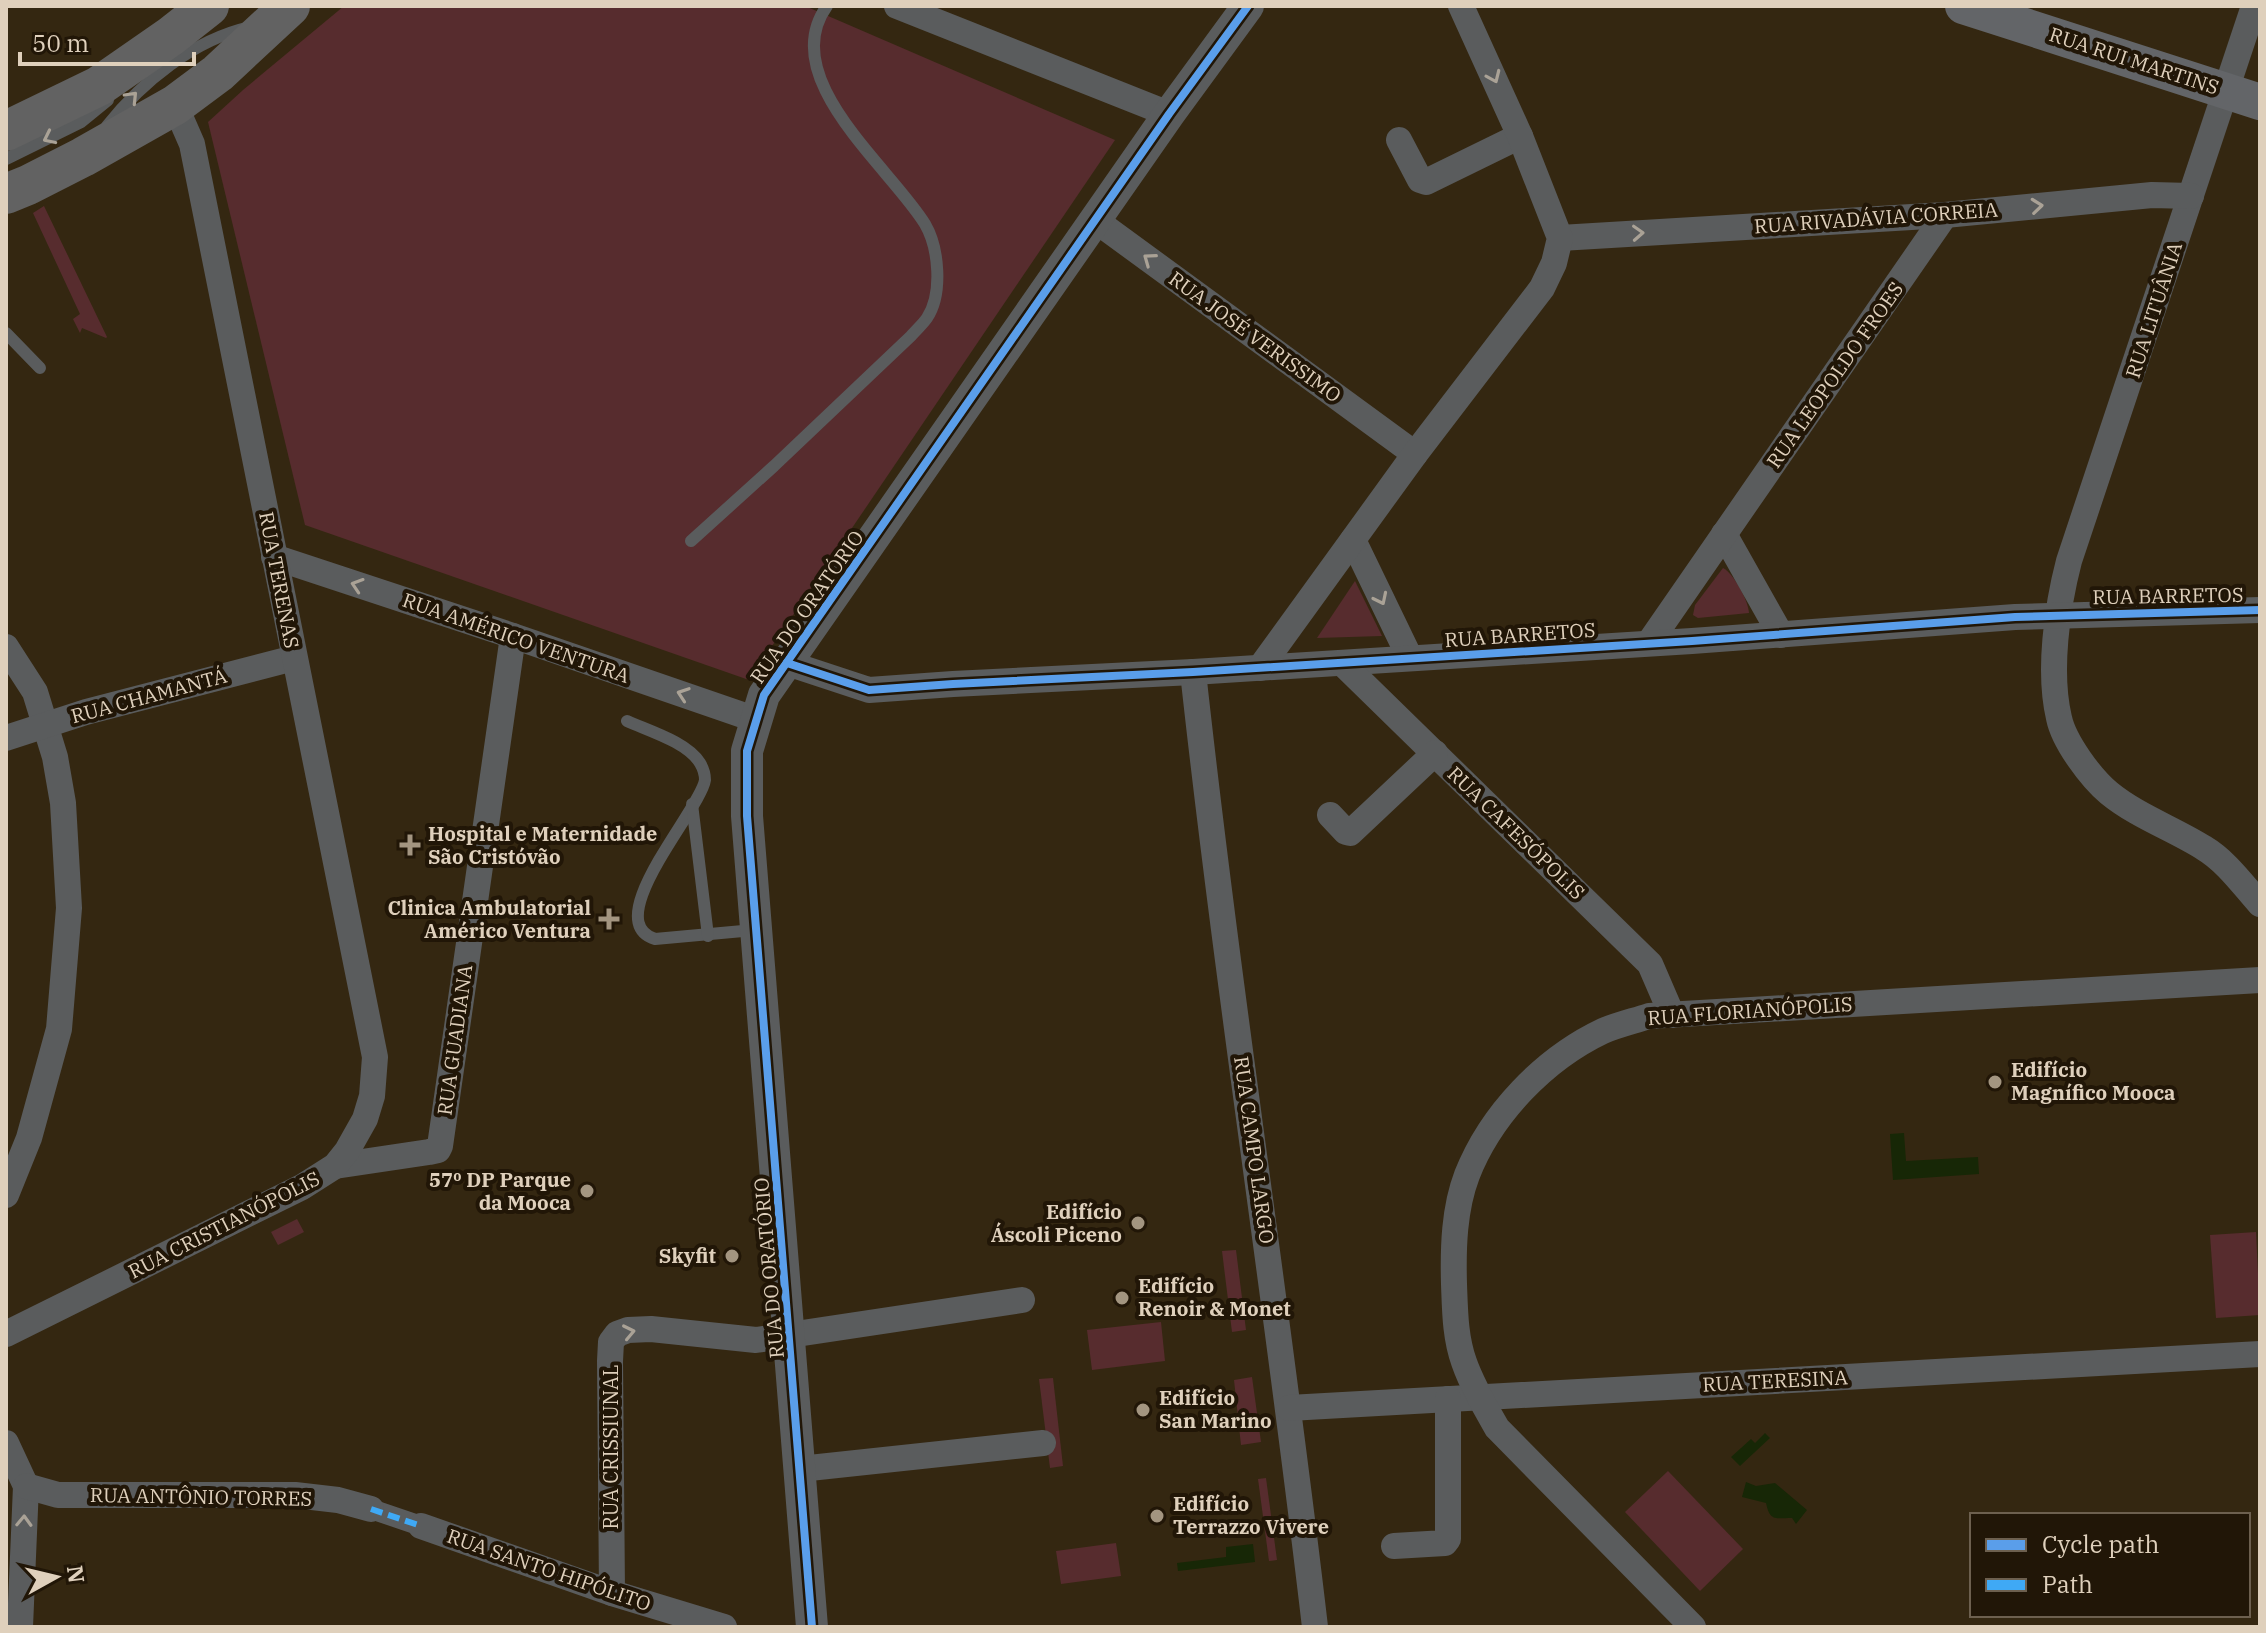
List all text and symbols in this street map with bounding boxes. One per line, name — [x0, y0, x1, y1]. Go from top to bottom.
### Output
scale bar — [20, 16, 194, 66]
street label: RUA RUI MARTINS — [2046, 20, 2222, 101]
text: 50 m — [32, 27, 89, 59]
one-way arrow — [1484, 69, 1500, 83]
one-way arrow — [123, 92, 137, 106]
one-way arrow — [43, 128, 57, 144]
street label: RUA RIVADÁVIA CORREIA — [1753, 195, 1999, 239]
one-way arrow — [2031, 198, 2044, 215]
one-way arrow — [1632, 225, 1645, 242]
street label: RUA LITUÂNIA — [2119, 238, 2188, 381]
one-way arrow — [1143, 254, 1157, 269]
street label: RUA JOSÉ VERISSIMO — [1164, 265, 1347, 408]
street label: RUA LEOPOLDO FROES — [1760, 276, 1909, 473]
street label: RUA TERENAS — [253, 509, 306, 651]
street label: RUA DO ORATÓRIO — [743, 525, 870, 689]
one-way arrow — [350, 578, 364, 594]
street label: RUA BARRETOS — [2092, 581, 2244, 610]
street label: RUA AMÉRICO VENTURA — [399, 586, 634, 689]
one-way arrow — [1371, 591, 1387, 605]
street label: RUA BARRETOS — [1444, 616, 1596, 653]
street label: RUA CHAMANTÁ — [68, 662, 230, 729]
one-way arrow — [677, 688, 691, 704]
street label: RUA CAFESÓPOLIS — [1442, 760, 1591, 905]
place label: Hospital e Maternidade São Cristóvão — [428, 820, 657, 870]
marker: Hospital e Maternidade São Cristóvão — [399, 834, 421, 856]
place label: Clinica Ambulatorial Américo Ventura — [387, 894, 591, 944]
marker: Clinica Ambulatorial Américo Ventura — [598, 908, 620, 930]
street label: RUA GUADIANA — [431, 963, 478, 1117]
street label: RUA FLORIANÓPOLIS — [1647, 990, 1853, 1031]
street label: RUA CAMPO LARGO — [1228, 1054, 1281, 1246]
place label: Edifício Magnífico Mooca — [2011, 1056, 2176, 1106]
marker: Edifício Magnífico Mooca — [1986, 1073, 2004, 1091]
street label: RUA CRISTIANÓPOLIS — [123, 1165, 324, 1285]
place label: 57º DP Parque da Mooca — [429, 1166, 571, 1216]
street label: RUA DO ORATÓRIO — [747, 1176, 790, 1360]
marker: 57º DP Parque da Mooca — [578, 1182, 596, 1200]
place label: Edifício Áscoli Piceno — [991, 1198, 1122, 1248]
marker: Edifício Áscoli Piceno — [1129, 1214, 1147, 1232]
place label: Skyfit — [659, 1242, 717, 1269]
marker: Skyfit — [723, 1247, 741, 1265]
place label: Edifício Renoir & Monet — [1138, 1272, 1291, 1322]
marker: Edifício Renoir & Monet — [1113, 1289, 1131, 1307]
one-way arrow — [622, 1324, 636, 1341]
street label: RUA TERESINA — [1702, 1363, 1849, 1398]
street label: RUA CRISSIUNAL — [597, 1364, 624, 1530]
place label: Edifício San Marino — [1159, 1384, 1272, 1434]
marker: Edifício San Marino — [1134, 1401, 1152, 1419]
street label: RUA ANTÔNIO TORRES — [90, 1481, 312, 1512]
place label: Edifício Terrazzo Vivere — [1173, 1490, 1329, 1540]
marker: Edifício Terrazzo Vivere — [1148, 1507, 1166, 1525]
legend — [1970, 1513, 2250, 1617]
one-way arrow — [16, 1514, 33, 1527]
street label: RUA SANTO HIPÓLITO — [444, 1522, 655, 1617]
text: Cycle path — [2042, 1528, 2159, 1560]
north arrow — [16, 1537, 96, 1617]
text: N — [61, 1564, 92, 1585]
text: Path — [2042, 1568, 2093, 1600]

